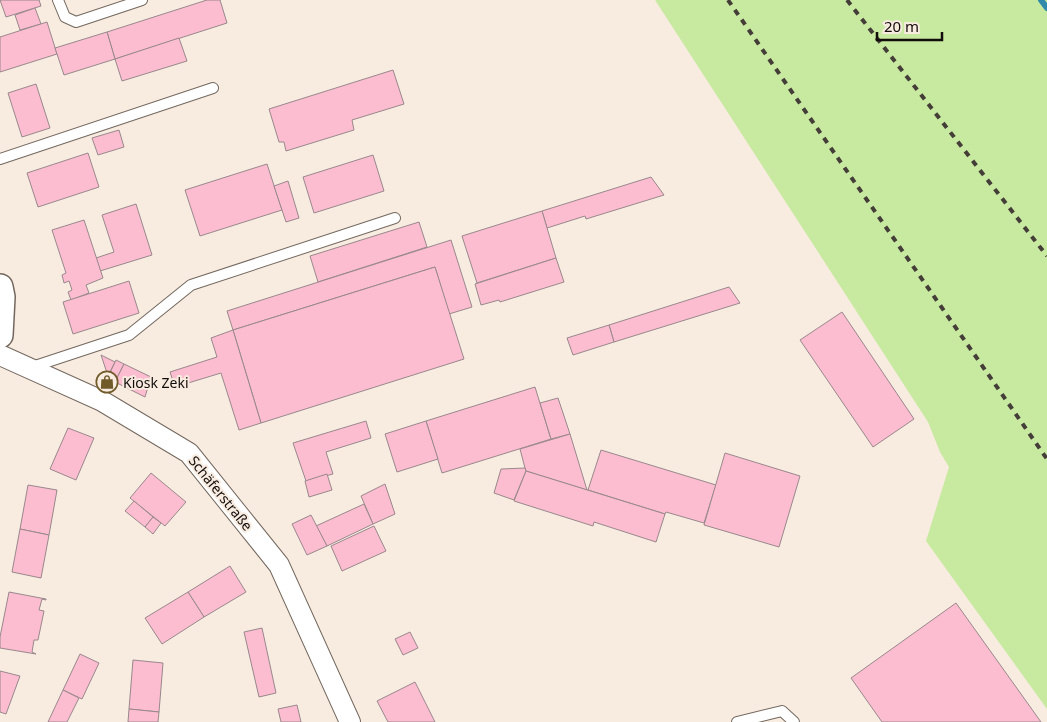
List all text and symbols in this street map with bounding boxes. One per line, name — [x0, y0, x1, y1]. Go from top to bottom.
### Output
scale bar — [877, 10, 942, 42]
text: 20 m — [884, 16, 919, 36]
shop icon: Kiosk Zeki — [95, 370, 119, 394]
place label: Kiosk Zeki — [123, 373, 189, 392]
street label: Schäferstraße — [185, 452, 257, 535]

